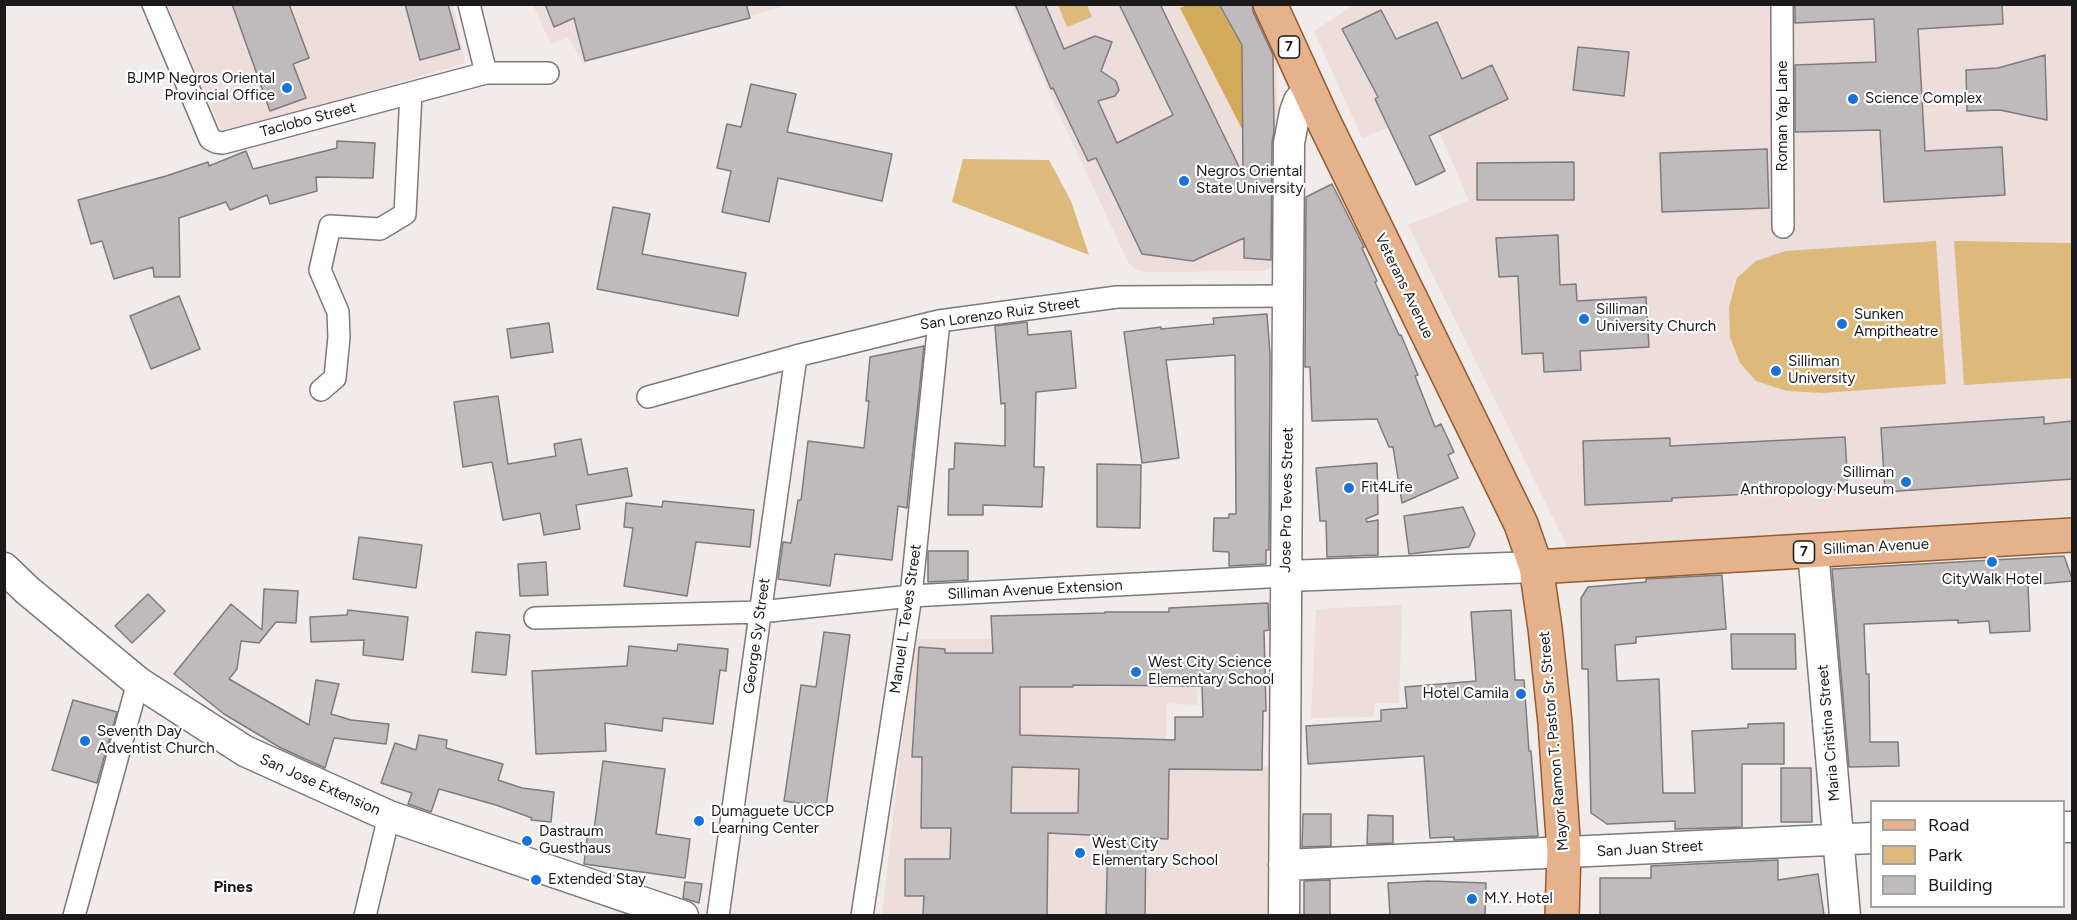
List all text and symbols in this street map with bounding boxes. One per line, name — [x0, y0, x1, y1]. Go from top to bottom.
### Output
road number: 7 — [1278, 36, 1300, 58]
street label: Roman Yap Lane — [1774, 61, 1792, 171]
place label: BJMP Negros Oriental Provincial Office — [127, 70, 275, 105]
marker: BJMP Negros Oriental Provincial Office — [280, 81, 294, 95]
place label: Science Complex — [1865, 90, 1982, 108]
marker: Science Complex — [1846, 92, 1860, 106]
street label: Taclobo Street — [258, 99, 358, 141]
place label: Negros Oriental State University — [1196, 163, 1303, 198]
marker: Negros Oriental State University — [1177, 174, 1191, 188]
street label: Veterans Avenue — [1371, 231, 1437, 341]
street label: San Lorenzo Ruiz Street — [919, 294, 1081, 334]
place label: Silliman University Church — [1596, 301, 1716, 336]
place label: Sunken Ampitheatre — [1854, 306, 1938, 341]
marker: Silliman University Church — [1577, 312, 1591, 326]
marker: Sunken Ampitheatre — [1835, 317, 1849, 331]
place label: Silliman University — [1788, 353, 1855, 388]
marker: Silliman University — [1769, 364, 1783, 378]
street label: Jose Pro Teves Street — [1277, 427, 1297, 573]
place label: Silliman Anthropology Museum — [1740, 464, 1894, 499]
marker: Silliman Anthropology Museum — [1899, 475, 1913, 489]
place label: Fit4Life — [1361, 479, 1413, 497]
marker: Fit4Life — [1342, 481, 1356, 495]
street label: Silliman Avenue — [1823, 535, 1929, 559]
road number: 7 — [1794, 541, 1814, 563]
street label: Manuel L. Teves Street — [887, 543, 925, 695]
marker: CityWalk Hotel — [1985, 555, 1999, 569]
place label: CityWalk Hotel — [1942, 571, 2042, 589]
street label: Silliman Avenue Extension — [947, 576, 1123, 604]
street label: George Sy Street — [740, 577, 774, 695]
street label: Mayor Ramon T. Pastor Sr. Street — [1535, 630, 1573, 852]
place label: West City Science Elementary School — [1148, 654, 1274, 689]
street label: Maria Cristina Street — [1814, 664, 1844, 802]
marker: West City Science Elementary School — [1129, 665, 1143, 679]
place label: Hotel Camila — [1423, 685, 1509, 703]
marker: Hotel Camila — [1514, 687, 1528, 701]
place label: Seventh Day Adventist Church — [97, 723, 215, 758]
marker: Seventh Day Adventist Church — [78, 734, 92, 748]
street label: San Jose Extension — [257, 750, 383, 820]
legend — [1870, 800, 2065, 908]
place label: Dumaguete UCCP Learning Center — [711, 803, 834, 838]
marker: Dumaguete UCCP Learning Center — [692, 814, 706, 828]
text: Road — [1928, 814, 1969, 836]
place label: Dastraum Guesthaus — [539, 823, 611, 858]
marker: Dastraum Guesthaus — [520, 834, 534, 848]
place label: West City Elementary School — [1092, 835, 1218, 870]
street label: San Juan Street — [1596, 837, 1704, 861]
text: Park — [1928, 844, 1962, 866]
marker: West City Elementary School — [1073, 846, 1087, 860]
place label: Extended Stay — [548, 871, 646, 889]
marker: Extended Stay — [529, 873, 543, 887]
text: Building — [1928, 874, 1993, 896]
district label: Pines — [213, 877, 253, 897]
place label: M.Y. Hotel — [1484, 890, 1553, 908]
marker: M.Y. Hotel — [1465, 892, 1479, 906]

